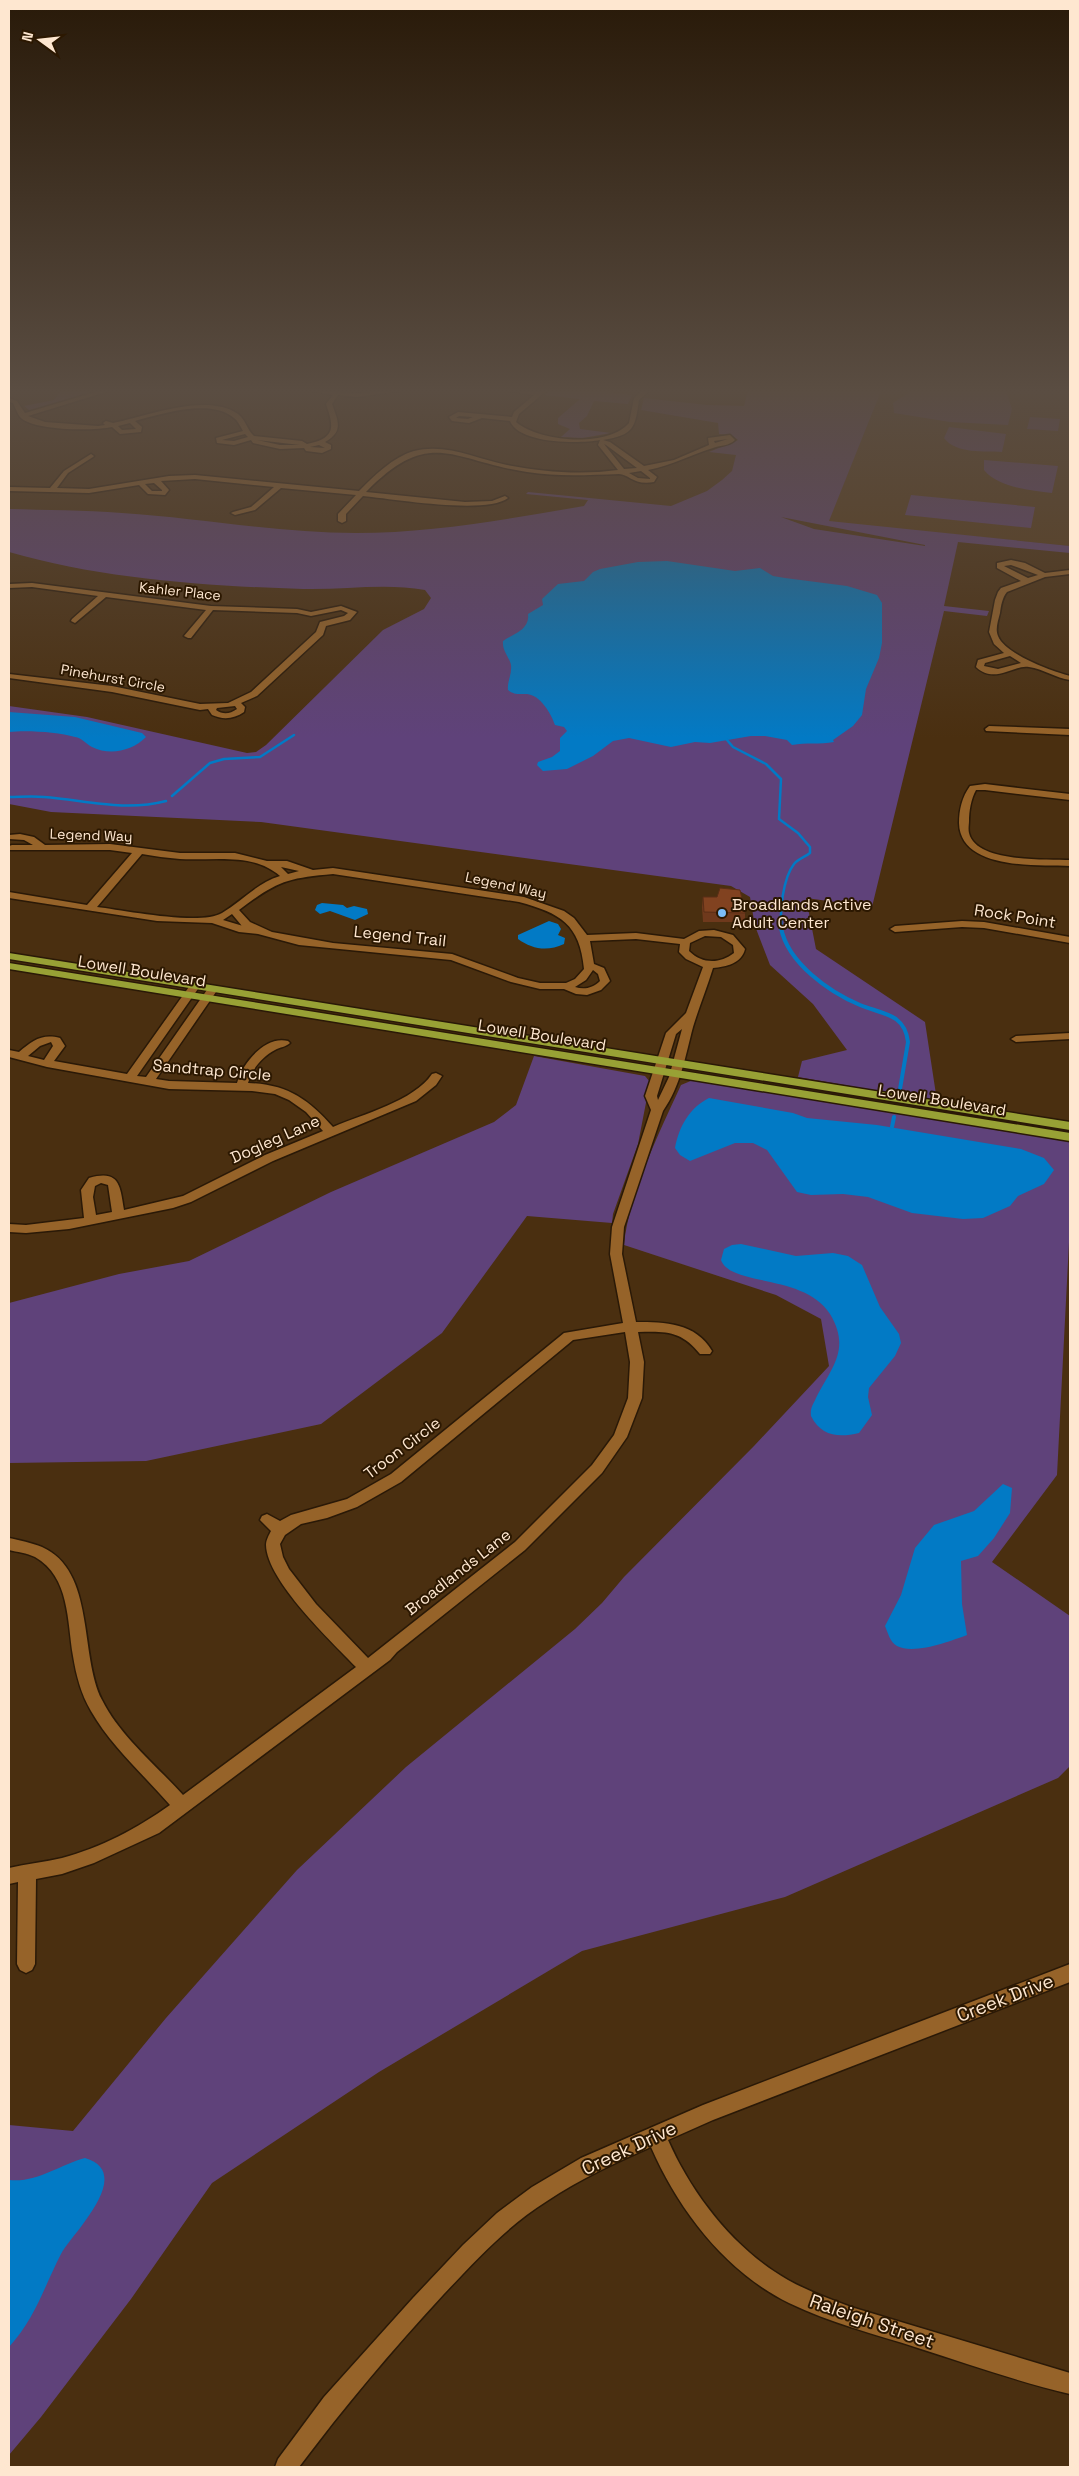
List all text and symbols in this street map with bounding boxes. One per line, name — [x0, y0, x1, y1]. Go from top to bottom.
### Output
north arrow — [15, 15, 65, 65]
text: N — [18, 30, 37, 44]
street label: Kahler Place — [138, 578, 222, 604]
street label: Pinehurst Circle — [59, 660, 167, 696]
street label: Legend Way — [49, 825, 133, 845]
street label: Legend Way — [464, 868, 548, 902]
place label: Broadlands Active Adult Center — [732, 894, 871, 933]
street label: Rock Point — [973, 899, 1057, 933]
marker: Broadlands Active Adult Center — [716, 907, 728, 919]
street label: Legend Trail — [353, 921, 447, 951]
street label: Lowell Boulevard — [76, 951, 208, 991]
street label: Lowell Boulevard — [476, 1015, 608, 1055]
street label: Sandtrap Circle — [152, 1054, 272, 1086]
street label: Lowell Boulevard — [876, 1080, 1008, 1120]
street label: Dogleg Lane — [227, 1110, 323, 1168]
street label: Troon Circle — [360, 1412, 444, 1484]
street label: Broadlands Lane — [401, 1524, 515, 1620]
street label: Creek Drive — [953, 1968, 1057, 2028]
street label: Creek Drive — [577, 2115, 681, 2181]
street label: Raleigh Street — [806, 2288, 938, 2354]

